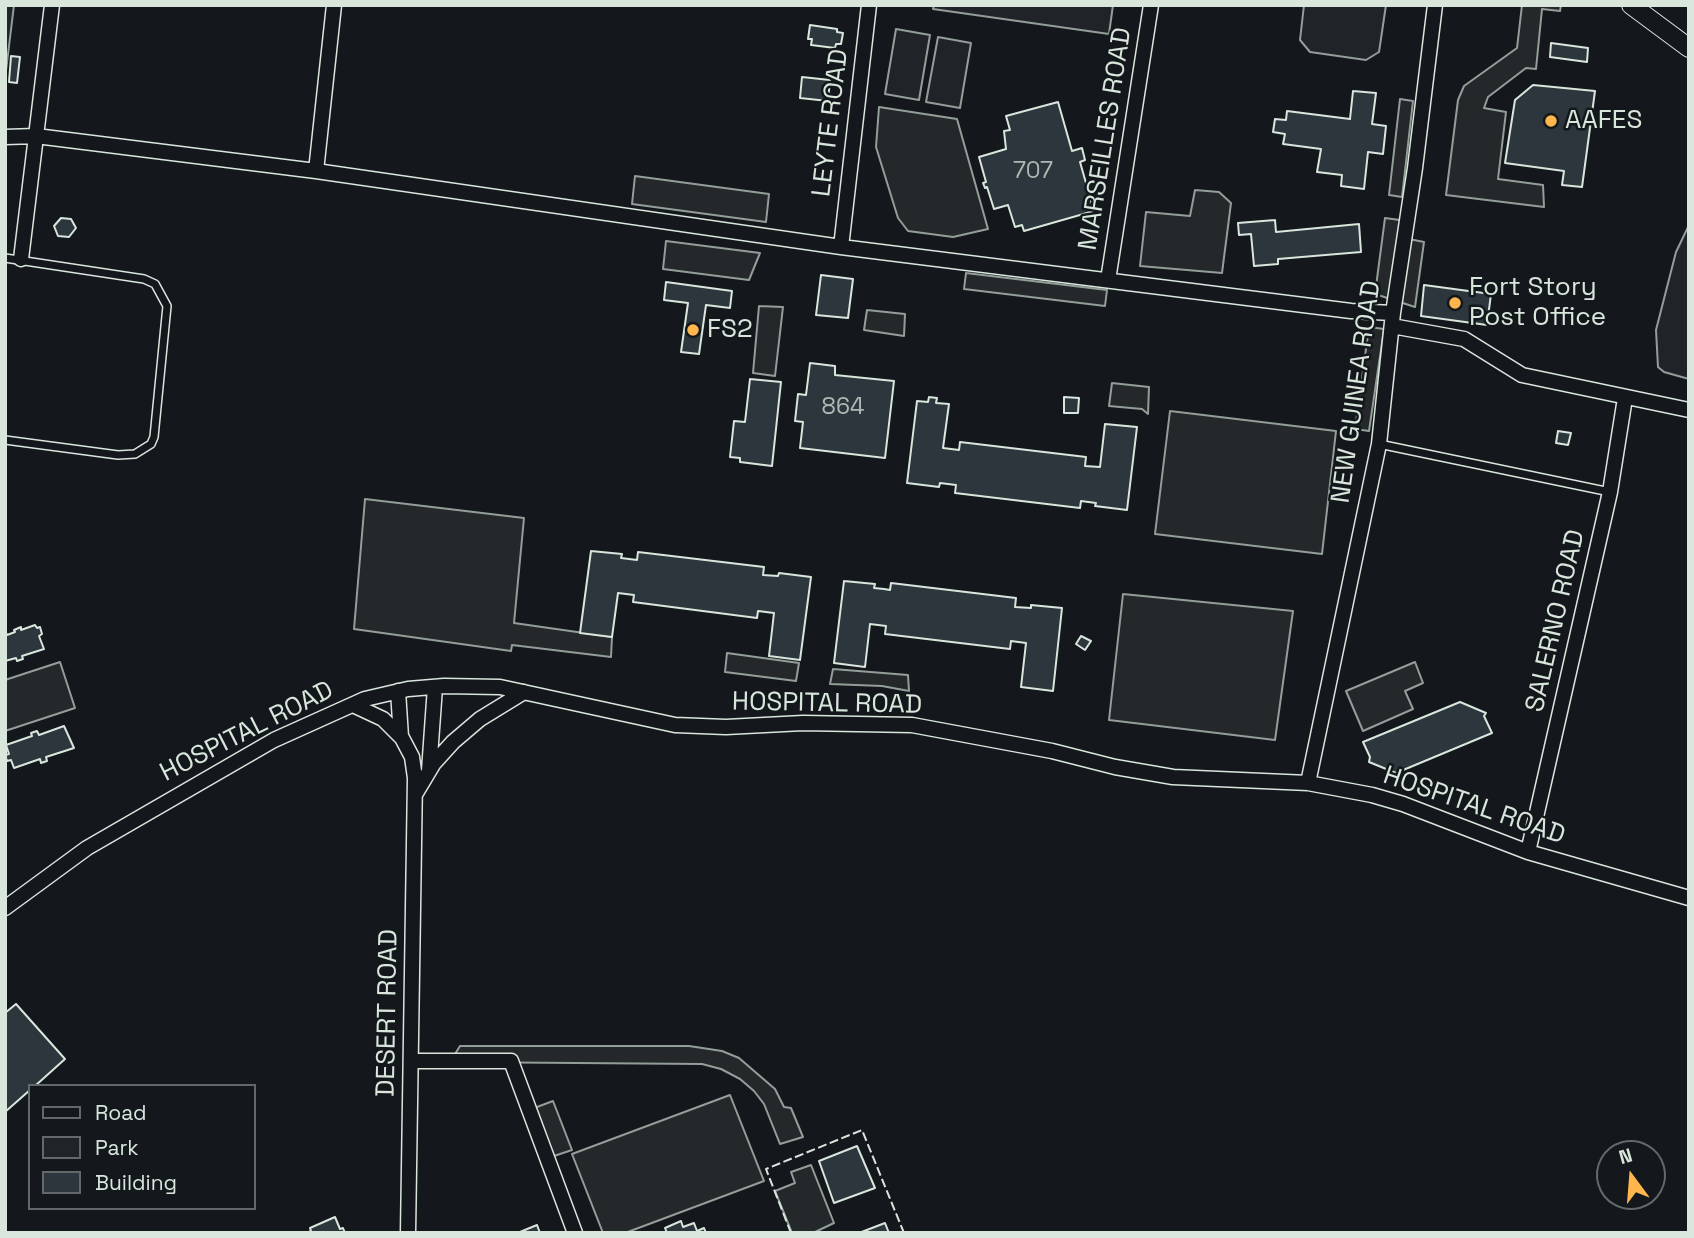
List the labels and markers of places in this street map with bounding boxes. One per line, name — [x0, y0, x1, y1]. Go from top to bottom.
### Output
place label: AAFES — [1565, 105, 1642, 137]
marker: AAFES — [1543, 113, 1559, 129]
place label: Fort Story Post Office — [1469, 272, 1606, 334]
marker: Fort Story Post Office — [1447, 295, 1463, 311]
place label: FS2 — [707, 314, 753, 346]
marker: FS2 — [685, 322, 701, 338]

